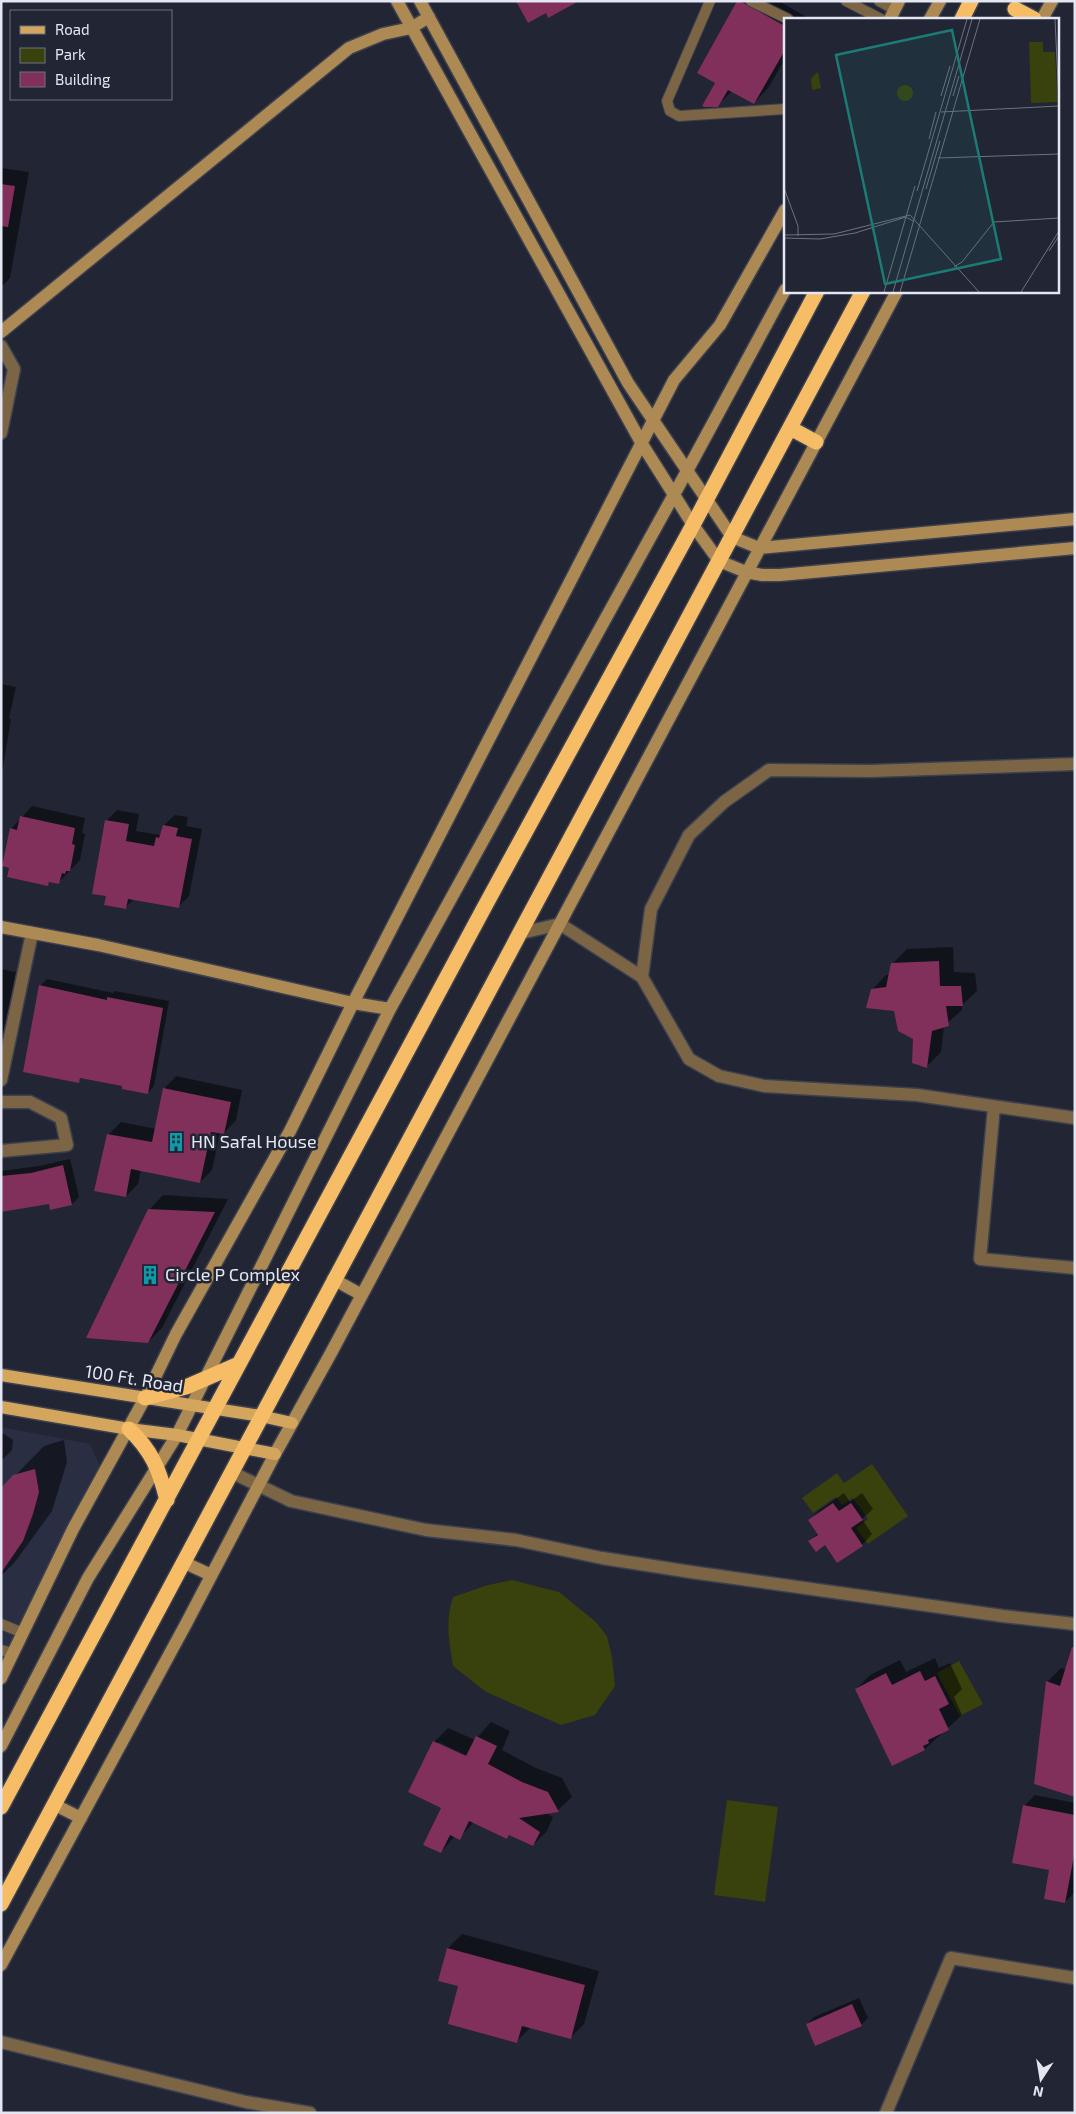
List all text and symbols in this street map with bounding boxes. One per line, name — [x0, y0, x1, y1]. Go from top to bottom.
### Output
legend — [10, 10, 172, 100]
inset map — [784, 18, 1058, 292]
text: Road — [55, 20, 90, 38]
text: Park — [55, 45, 86, 63]
text: Building — [55, 70, 111, 88]
place label: HN Safal House — [191, 1130, 317, 1152]
building icon: HN Safal House — [165, 1131, 187, 1153]
place label: Circle P Complex — [165, 1263, 301, 1285]
building icon: Circle P Complex — [139, 1264, 161, 1286]
street label: 100 Ft. Road — [84, 1359, 185, 1397]
north arrow — [1016, 2054, 1066, 2104]
text: N — [1031, 2083, 1045, 2102]

